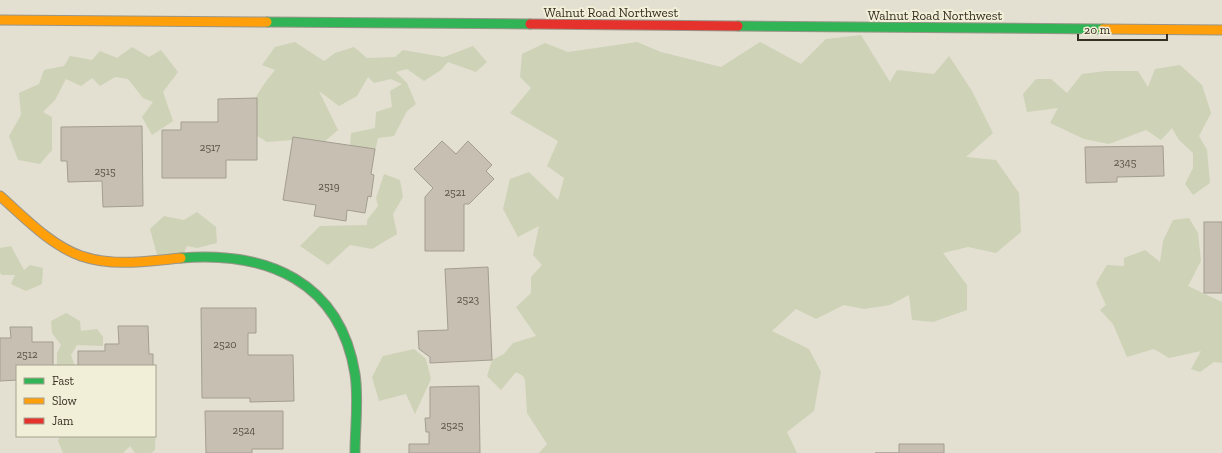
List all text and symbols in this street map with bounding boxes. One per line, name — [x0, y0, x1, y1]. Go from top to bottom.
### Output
street label: Walnut Road Northwest — [544, 5, 678, 20]
street label: Walnut Road Northwest — [868, 8, 1002, 23]
scale bar — [1078, 16, 1167, 42]
text: 20 m — [1084, 23, 1111, 37]
house number: 2517 — [200, 141, 220, 154]
house number: 2345 — [1114, 156, 1137, 169]
house number: 2515 — [94, 165, 116, 178]
house number: 2519 — [318, 180, 340, 193]
house number: 2521 — [444, 186, 466, 199]
house number: 2523 — [457, 293, 479, 306]
house number: 2520 — [213, 338, 237, 351]
house number: 2512 — [16, 348, 38, 361]
legend — [16, 365, 156, 437]
text: Fast — [52, 374, 75, 388]
text: Slow — [52, 394, 78, 408]
text: Jam — [52, 414, 74, 428]
house number: 2525 — [441, 419, 464, 432]
house number: 2524 — [233, 424, 256, 437]

